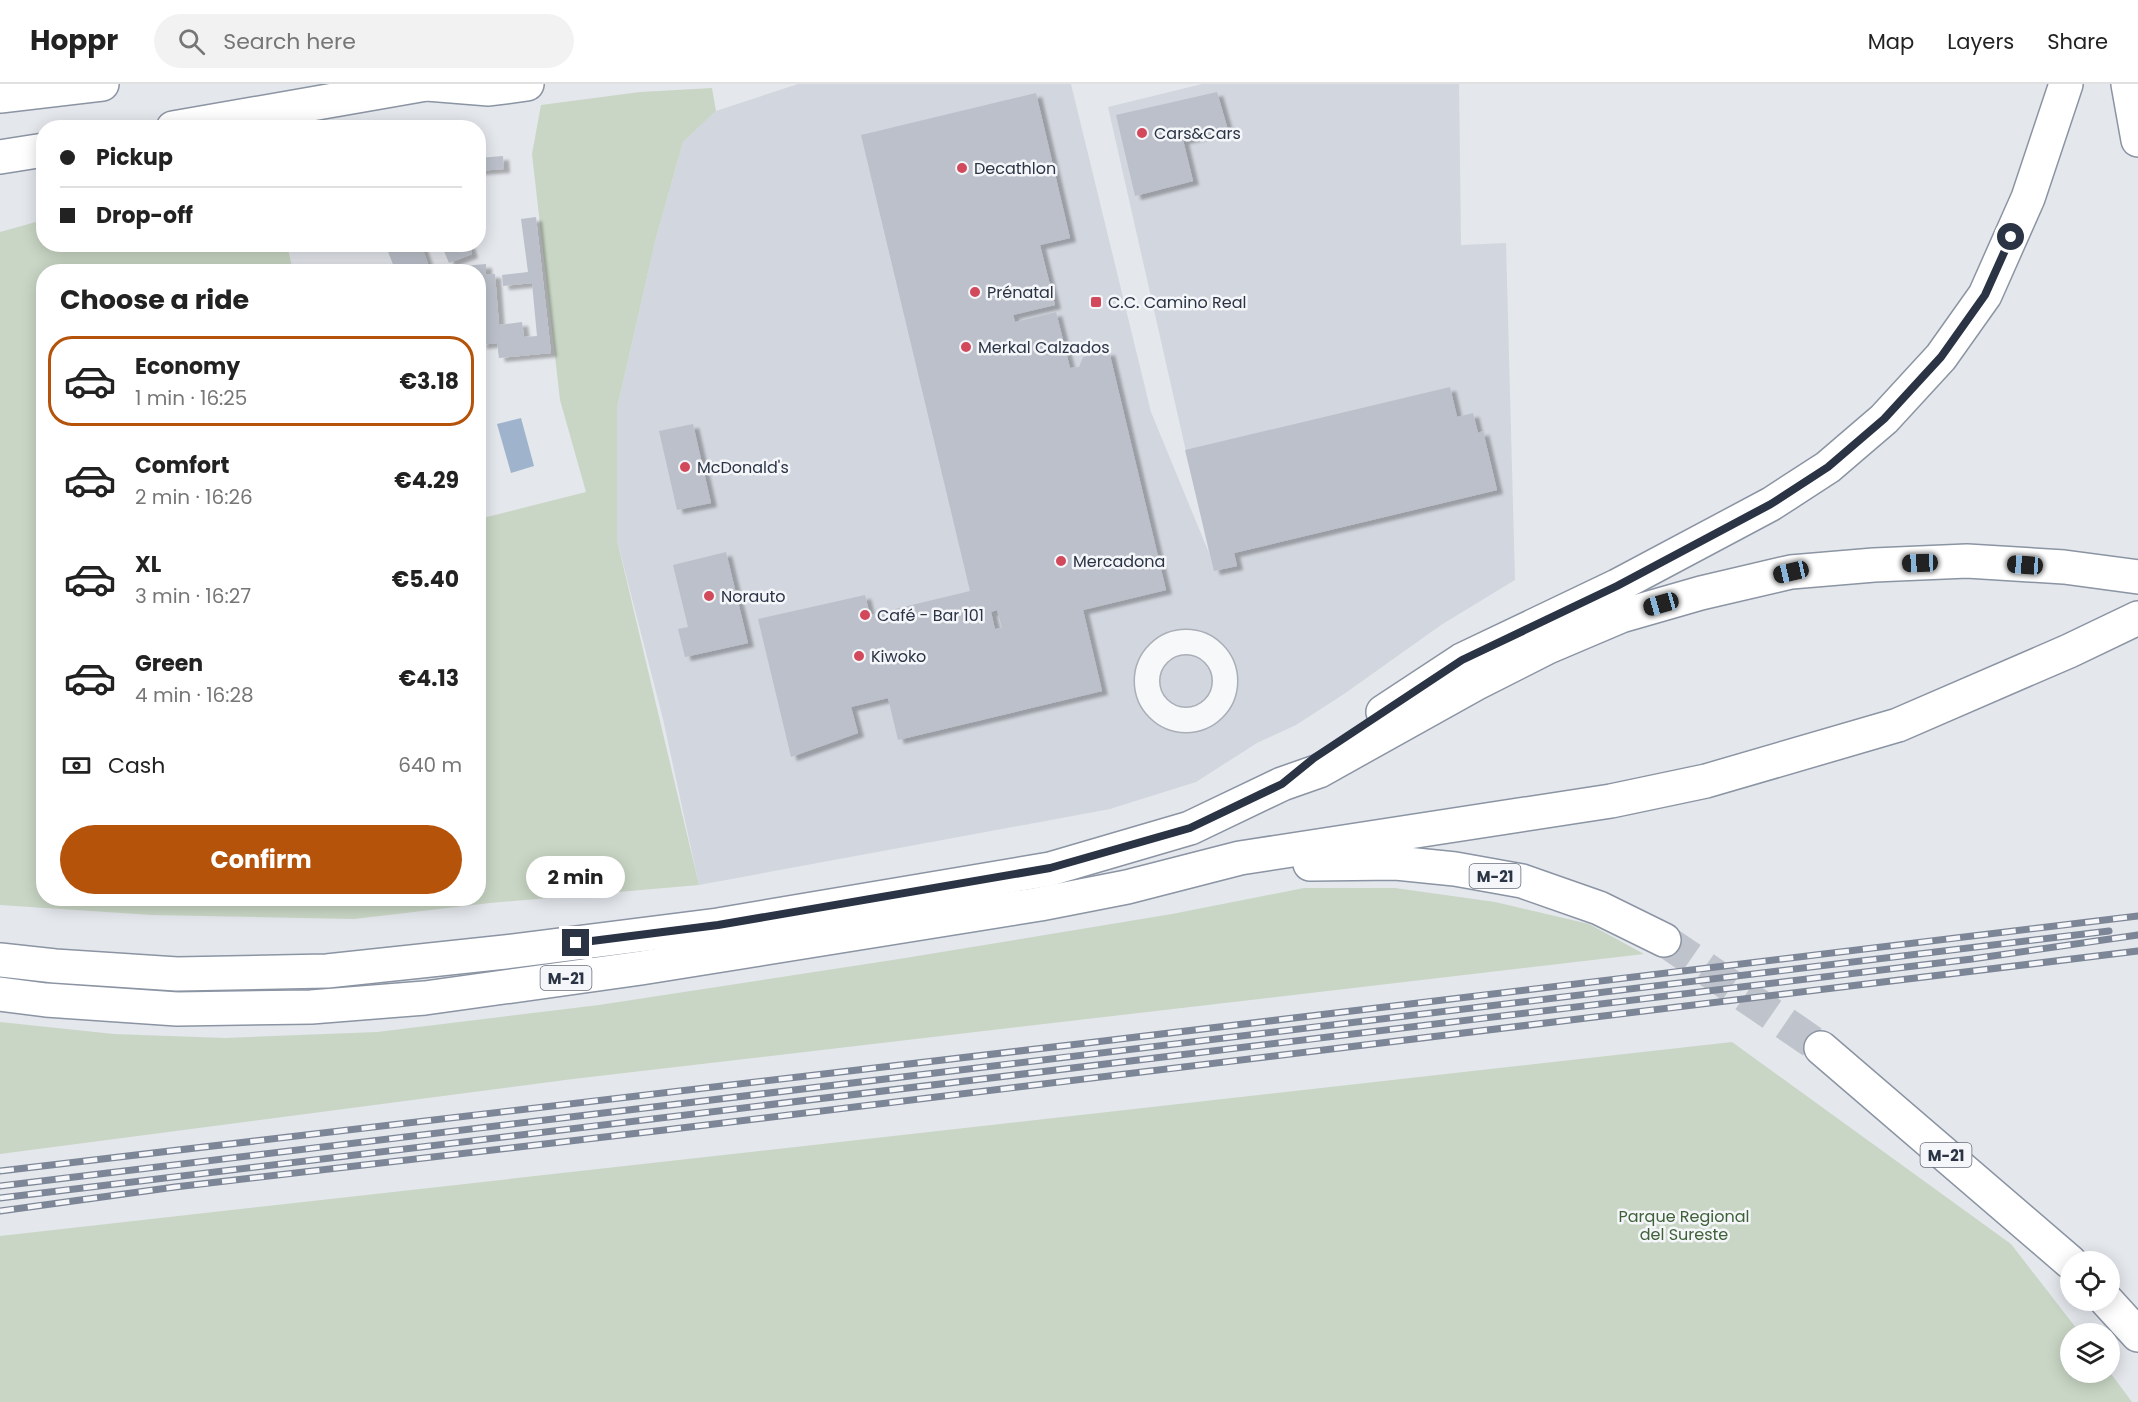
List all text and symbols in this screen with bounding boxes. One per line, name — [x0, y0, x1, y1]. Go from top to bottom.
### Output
search box — [154, 14, 574, 68]
text: Hoppr — [30, 21, 118, 60]
icon: search — [175, 25, 208, 58]
text: Search here — [223, 26, 356, 57]
text: Map — [1868, 27, 1914, 56]
text: Layers — [1947, 27, 2014, 56]
text: Share — [2047, 27, 2108, 56]
place label: Cars&Cars — [1154, 122, 1241, 145]
marker: Cars&Cars — [1135, 126, 1149, 140]
text: Pickup — [96, 142, 173, 173]
place label: Decathlon — [974, 157, 1056, 180]
marker: Decathlon — [955, 161, 969, 175]
text: Drop-off — [96, 200, 193, 231]
route start — [1997, 223, 2024, 250]
text: Choose a ride — [60, 281, 249, 318]
place label: Prénatal — [987, 281, 1054, 304]
marker: Prénatal — [968, 285, 982, 299]
place label: C.C. Camino Real — [1108, 291, 1246, 314]
marker: C.C. Camino Real — [1089, 295, 1103, 309]
place label: Merkal Calzados — [978, 336, 1110, 359]
marker: Merkal Calzados — [959, 340, 973, 354]
text: Economy — [135, 351, 240, 382]
icon: car — [63, 354, 117, 408]
text: €3.18 — [399, 366, 459, 397]
text: 1 min · 16:25 — [135, 384, 247, 412]
text: Comfort — [135, 450, 229, 481]
icon: car — [63, 453, 117, 507]
place label: McDonald's — [697, 456, 789, 479]
marker: McDonald's — [678, 460, 692, 474]
text: €4.29 — [394, 465, 459, 496]
text: 2 min · 16:26 — [135, 483, 253, 511]
text: XL — [135, 549, 161, 580]
place label: Mercadona — [1073, 550, 1165, 573]
icon: car — [63, 552, 117, 606]
car — [1902, 553, 1938, 573]
marker: Mercadona — [1054, 554, 1068, 568]
car — [2006, 555, 2044, 575]
car — [1771, 559, 1811, 585]
text: €5.40 — [392, 564, 459, 595]
text: 3 min · 16:27 — [135, 582, 251, 610]
place label: Norauto — [721, 585, 786, 608]
marker: Norauto — [702, 589, 716, 603]
car — [1641, 590, 1681, 618]
place label: Café - Bar 101 — [877, 604, 984, 627]
marker: Café - Bar 101 — [858, 608, 872, 622]
place label: Kiwoko — [871, 645, 926, 668]
text: Green — [135, 648, 203, 679]
marker: Kiwoko — [852, 649, 866, 663]
icon: car — [63, 651, 117, 705]
text: €4.13 — [399, 663, 459, 694]
text: 4 min · 16:28 — [135, 681, 254, 709]
icon: cash — [60, 749, 93, 782]
text: Cash — [108, 750, 165, 781]
text: 640 m — [398, 751, 462, 779]
button: Confirm — [60, 825, 462, 894]
callout: 2 min — [526, 856, 626, 898]
text: 2 min — [547, 863, 604, 891]
road number: M-21 — [1470, 864, 1520, 888]
route end — [562, 929, 589, 956]
road number: M-21 — [540, 966, 592, 990]
road number: M-21 — [1920, 1143, 1972, 1167]
park label: Parque Regional del Sureste — [1619, 1205, 1749, 1246]
map controls — [2060, 1251, 2120, 1383]
button: locate — [2060, 1251, 2120, 1311]
button: layers — [2060, 1323, 2120, 1383]

